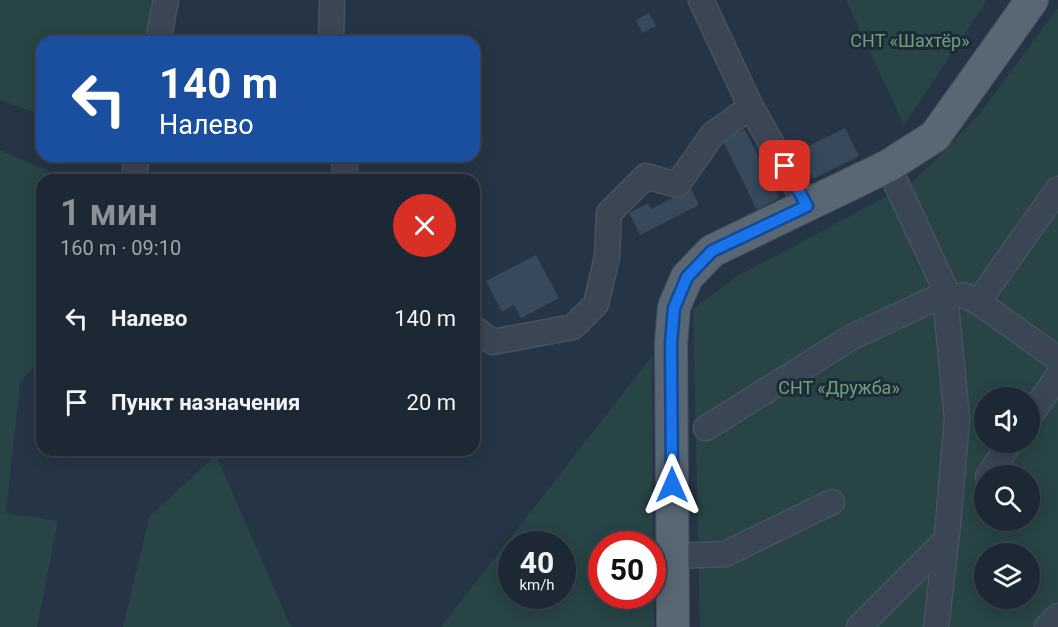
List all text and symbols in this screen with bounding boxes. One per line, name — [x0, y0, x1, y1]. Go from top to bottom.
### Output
park label: СНТ «Шахтёр» — [850, 30, 970, 51]
text: 140 m — [159, 59, 278, 108]
icon: left — [60, 60, 138, 138]
text: Налево — [159, 109, 254, 141]
pin — [759, 140, 810, 191]
icon: arrive — [768, 149, 801, 182]
text: 1 мин — [60, 192, 158, 234]
button: close — [393, 194, 456, 257]
text: 160 m · 09:10 — [60, 236, 181, 260]
icon: left — [60, 302, 93, 335]
text: Налево — [111, 306, 188, 331]
text: 140 m — [394, 306, 456, 331]
park label: СНТ «Дружба» — [778, 377, 900, 398]
icon: arrive — [60, 386, 93, 419]
map controls — [974, 387, 1040, 609]
button: sound — [974, 387, 1040, 453]
text: Пункт назначения — [111, 390, 300, 415]
text: 20 m — [407, 390, 456, 415]
position arrow — [640, 453, 704, 517]
button: search — [974, 465, 1040, 531]
speed limit sign: 50 — [588, 531, 666, 609]
button: layers — [974, 543, 1040, 609]
text: 40 — [520, 545, 554, 580]
text: km/h — [519, 576, 555, 594]

